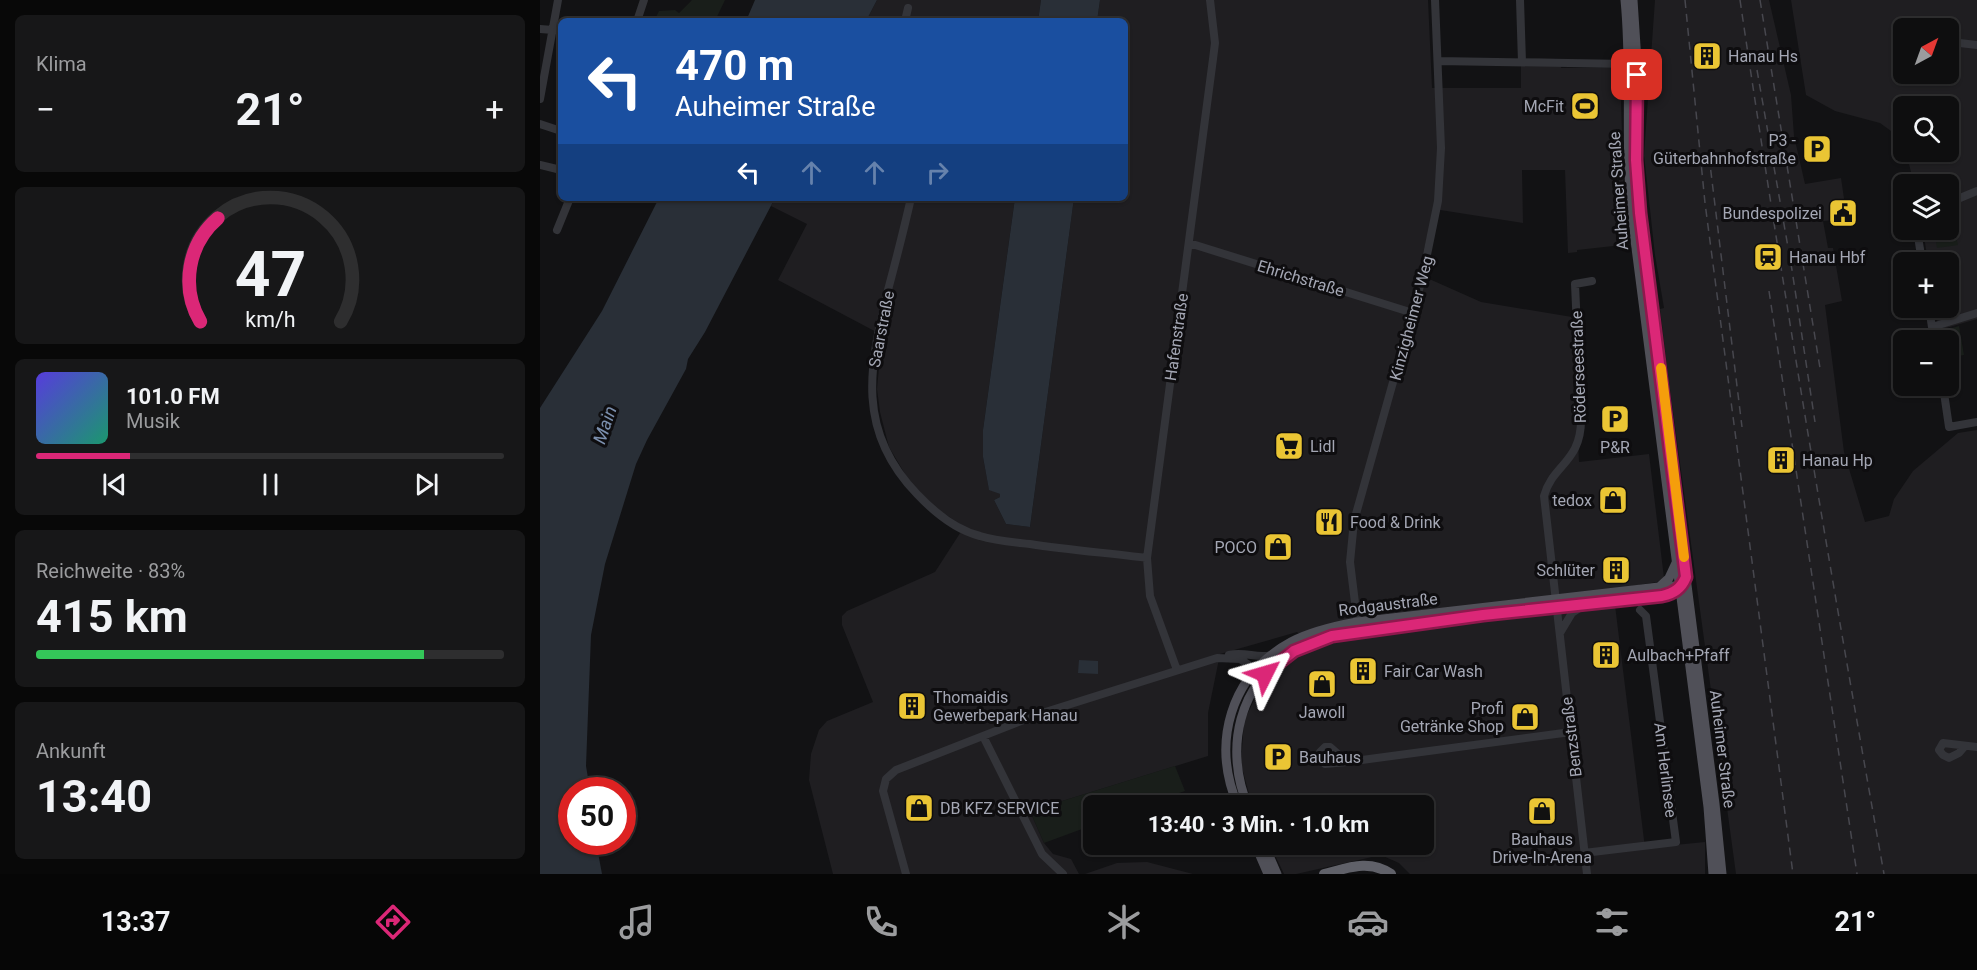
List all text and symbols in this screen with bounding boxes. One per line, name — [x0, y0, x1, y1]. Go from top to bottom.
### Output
north arrow — [1893, 18, 1959, 84]
map controls — [1893, 18, 1959, 396]
building icon: Hanau Hs — [1691, 40, 1723, 72]
text: 470 m — [675, 41, 794, 90]
icon: left — [576, 42, 654, 120]
place label: Hanau Hs — [1728, 47, 1798, 66]
pin — [1611, 49, 1662, 100]
text: Klima — [36, 52, 87, 76]
icon: arrive — [1620, 58, 1653, 91]
text: 21° — [235, 83, 305, 136]
text: − — [36, 90, 55, 129]
text: + — [485, 90, 504, 129]
sports icon: McFit — [1569, 90, 1601, 122]
text: Auheimer Straße — [675, 91, 876, 123]
button: search — [1893, 96, 1959, 162]
place label: McFit — [1524, 97, 1564, 116]
street label: Auheimer Straße — [1605, 131, 1632, 251]
place label: P3 - Güterbahnhofstraße — [1653, 131, 1797, 168]
parking icon: P3 - Güterbahnhofstraße — [1801, 133, 1833, 165]
icon: left — [732, 156, 765, 189]
icon: ahead — [795, 156, 828, 189]
icon: ahead — [858, 156, 891, 189]
icon: right — [921, 156, 954, 189]
button: layers — [1893, 174, 1959, 240]
public building icon: Bundespolizei — [1827, 197, 1859, 229]
place label: Bundespolizei — [1723, 204, 1822, 223]
text: 47 — [234, 238, 306, 311]
station icon: Hanau Hbf — [1752, 241, 1784, 273]
place label: Hanau Hbf — [1789, 248, 1866, 267]
button: + — [1893, 252, 1959, 318]
street label: Kinzigheimer Weg — [1386, 254, 1437, 382]
street label: Ehrichstraße — [1255, 256, 1347, 301]
street label: Saarstraße — [865, 289, 898, 369]
street label: Hafenstraße — [1161, 292, 1192, 382]
text: km/h — [245, 308, 295, 333]
street label: Röderseestraße — [1567, 310, 1590, 424]
button: − — [1893, 330, 1959, 396]
text: 101.0 FM — [126, 384, 220, 409]
water label: Main — [588, 403, 621, 447]
parking icon: P&R — [1599, 403, 1631, 435]
text: Musik — [126, 409, 180, 433]
supermarket icon: Lidl — [1273, 430, 1305, 462]
place label: Lidl — [1310, 437, 1335, 456]
place label: P&R — [1600, 438, 1630, 457]
building icon: Hanau Hp — [1765, 444, 1797, 476]
place label: Hanau Hp — [1802, 451, 1873, 470]
icon: previous — [98, 468, 131, 501]
icon: pause — [254, 468, 287, 501]
icon: next — [410, 468, 443, 501]
shop icon: tedox — [1597, 484, 1629, 516]
place label: tedox — [1552, 491, 1592, 510]
restaurant icon: Food & Drink — [1313, 506, 1345, 538]
place label: Food & Drink — [1350, 513, 1441, 532]
shop icon: POCO — [1262, 531, 1294, 563]
place label: POCO — [1214, 538, 1257, 557]
building icon: Schlüter — [1600, 554, 1632, 586]
text: Reichweite · 83% — [36, 559, 185, 583]
place label: Schlüter — [1536, 561, 1596, 580]
street label: Rodgaustraße — [1337, 589, 1439, 620]
text: 415 km — [36, 590, 188, 643]
building icon: Aulbach+Pfaff — [1590, 639, 1622, 671]
position arrow — [1233, 642, 1297, 706]
place label: Aulbach+Pfaff — [1627, 646, 1730, 665]
building icon: Fair Car Wash — [1347, 655, 1379, 687]
place label: Fair Car Wash — [1384, 662, 1483, 681]
shop icon: Jawoll — [1306, 668, 1338, 700]
place label: Thomaidis Gewerbepark Hanau — [933, 688, 1077, 725]
street label: Auheimer Straße — [1706, 689, 1739, 809]
building icon: Thomaidis Gewerbepark Hanau — [896, 690, 928, 722]
street label: Benzstraße — [1557, 696, 1586, 778]
place label: Profi Getränke Shop — [1400, 699, 1504, 736]
shop icon: Profi Getränke Shop — [1509, 701, 1541, 733]
place label: Jawoll — [1299, 703, 1345, 722]
street label: Am Herlinsee — [1650, 721, 1681, 819]
text: Ankunft — [36, 739, 106, 763]
parking icon: Bauhaus — [1262, 741, 1294, 773]
place label: Bauhaus — [1299, 748, 1361, 767]
text: 13:40 — [36, 770, 152, 823]
speed limit sign: 50 — [558, 777, 636, 855]
shop icon: DB KFZ SERVICE — [903, 792, 935, 824]
shop icon: Bauhaus Drive-In-Arena — [1526, 795, 1558, 827]
place label: DB KFZ SERVICE — [940, 799, 1059, 818]
text: 13:40 · 3 Min. · 1.0 km — [1148, 812, 1369, 837]
place label: Bauhaus Drive-In-Arena — [1492, 830, 1592, 867]
icon: directions — [372, 901, 414, 943]
icon: music — [616, 901, 658, 943]
icon: phone — [860, 901, 902, 943]
icon: climate — [1103, 901, 1145, 943]
icon: car — [1347, 901, 1389, 943]
icon: filters — [1591, 901, 1633, 943]
text: 13:37 — [101, 906, 170, 938]
text: 21° — [1835, 906, 1876, 938]

